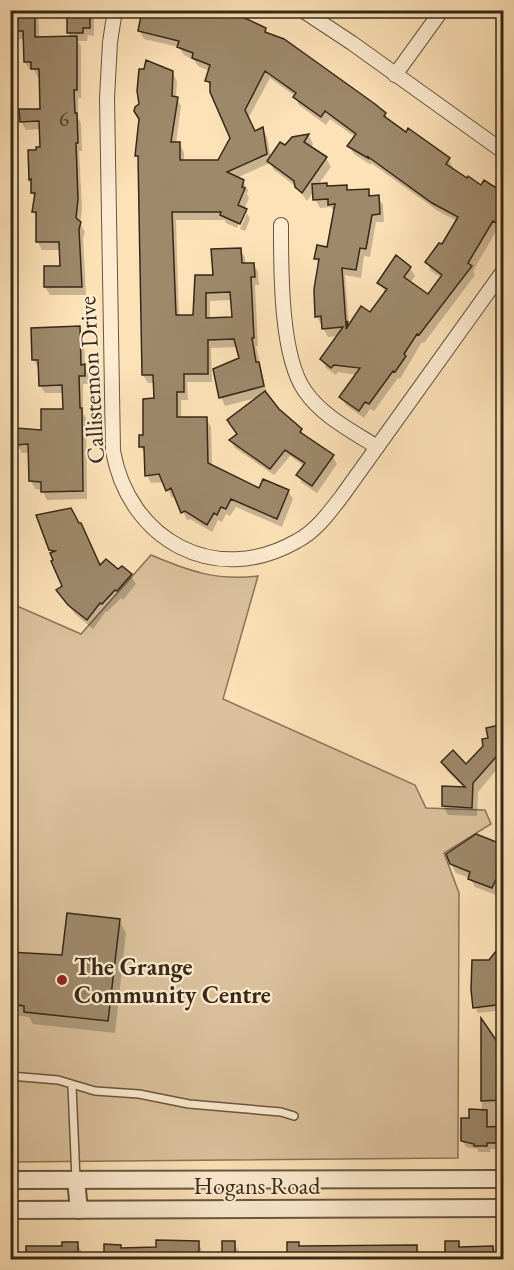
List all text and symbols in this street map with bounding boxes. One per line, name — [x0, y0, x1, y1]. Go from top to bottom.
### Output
house number: 6 — [59, 105, 69, 132]
street label: Callistemon Drive — [71, 295, 111, 465]
place label: The Grange Community Centre — [74, 951, 271, 1011]
marker: The Grange Community Centre — [55, 973, 69, 987]
street label: Hogans Road — [194, 1170, 321, 1201]

